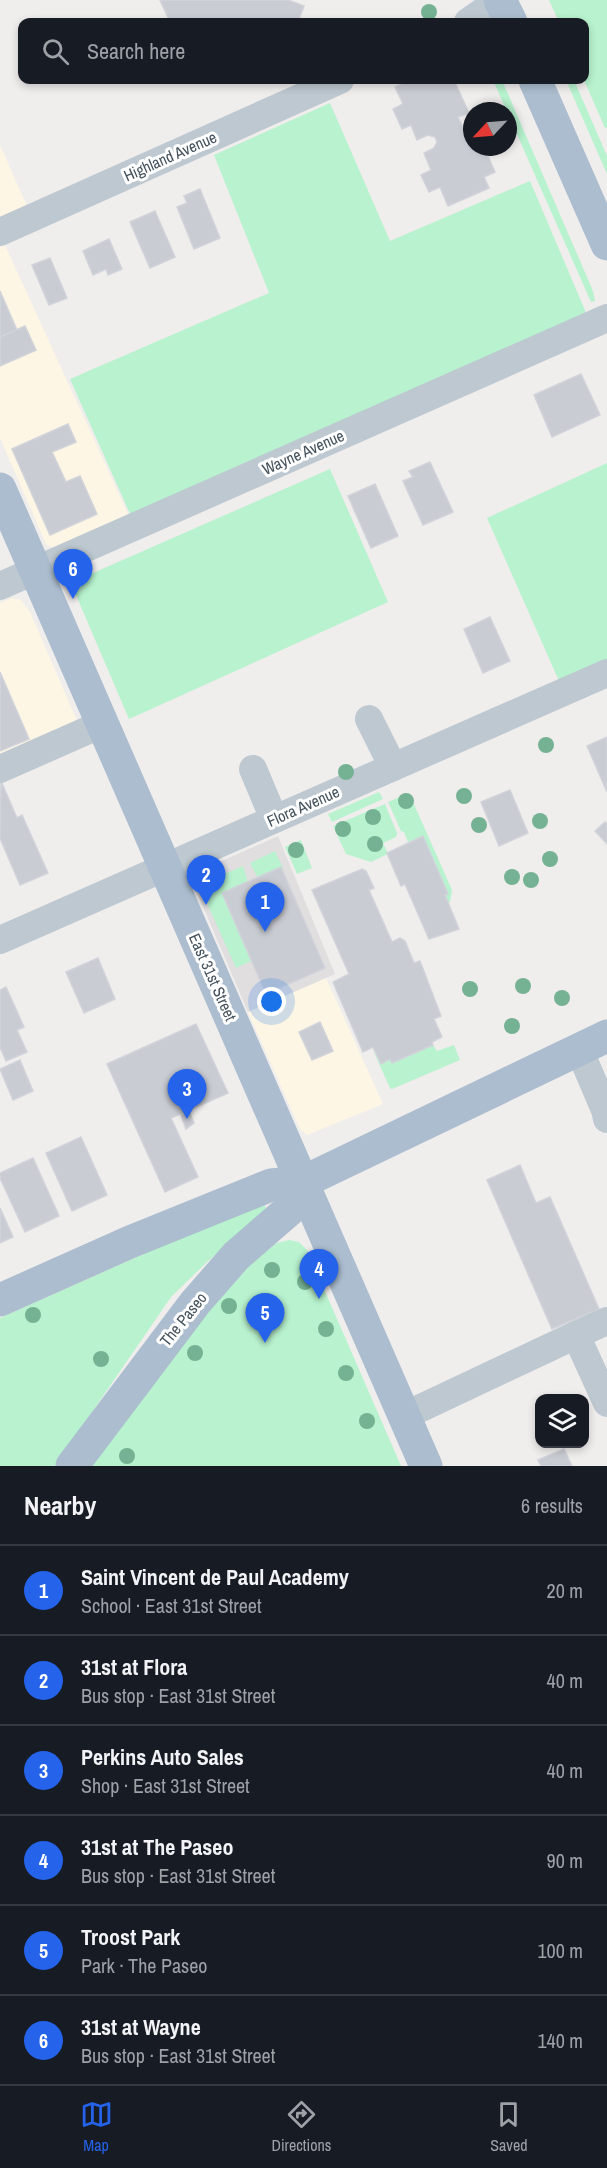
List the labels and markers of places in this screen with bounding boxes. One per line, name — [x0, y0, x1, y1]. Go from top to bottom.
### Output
pin: 6 — [54, 550, 92, 599]
pin: 2 — [186, 856, 226, 905]
pin: 1 — [246, 882, 284, 932]
pin: 3 — [168, 1070, 207, 1119]
pin: 4 — [300, 1250, 338, 1299]
pin: 5 — [246, 1294, 284, 1343]

